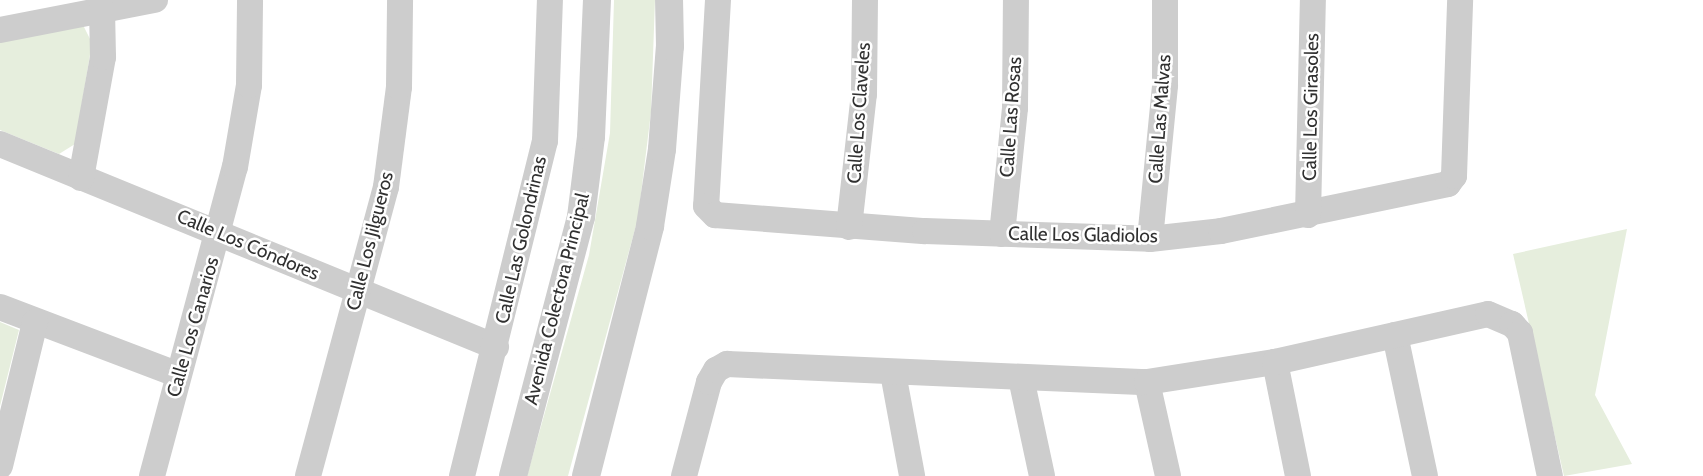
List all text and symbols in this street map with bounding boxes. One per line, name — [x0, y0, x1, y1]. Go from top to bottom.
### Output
street label: Calle Los Girasoles — [1298, 33, 1324, 181]
street label: Calle Los Claveles — [843, 42, 875, 184]
street label: Calle Las Malvas — [1144, 54, 1176, 184]
street label: Calle Las Rosas — [995, 56, 1027, 178]
street label: Calle Las Golondrinas — [491, 154, 551, 326]
street label: Calle Los Jilgueros — [342, 169, 398, 313]
street label: Avenida Colectora Principal — [520, 191, 594, 407]
street label: Calle Los Cóndores — [173, 205, 323, 285]
street label: Calle Los Gladiolos — [1008, 222, 1158, 248]
street label: Calle Los Canarios — [162, 254, 224, 400]

